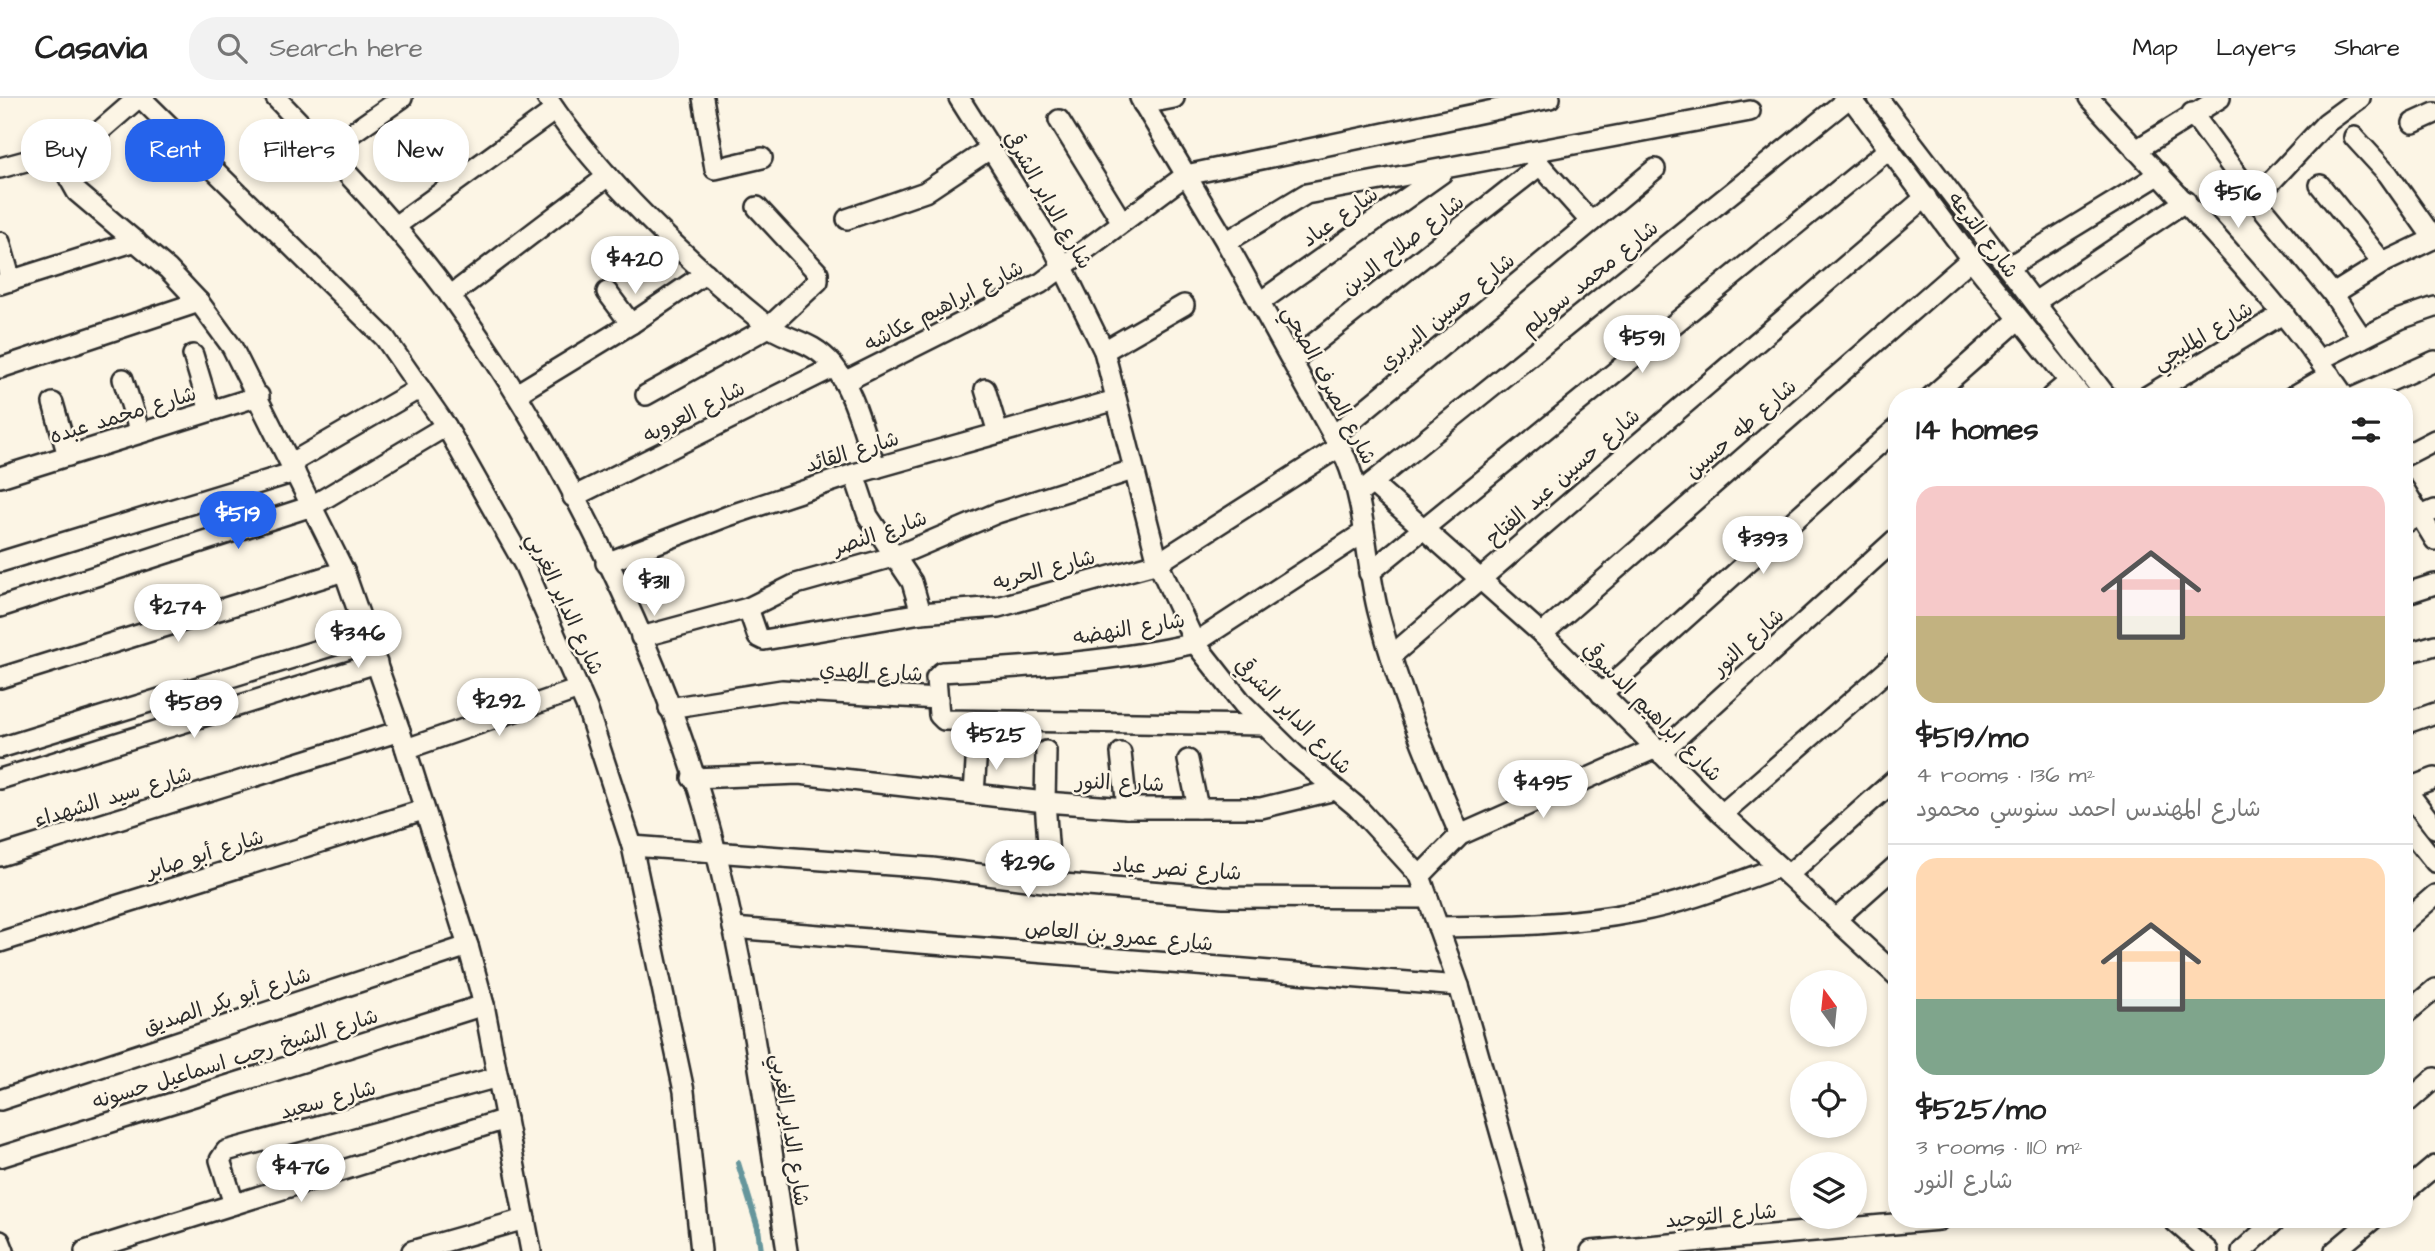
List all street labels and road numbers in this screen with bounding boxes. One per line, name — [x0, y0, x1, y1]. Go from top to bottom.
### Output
street label: شارع الداير الشرقي — [997, 126, 1099, 274]
street label: شارع عباد — [1296, 180, 1384, 254]
street label: شارع الترعه — [1941, 186, 2025, 284]
street label: شارع صلاح الدين — [1336, 188, 1470, 302]
street label: شارع محمد سويلم — [1515, 214, 1665, 343]
street label: شارع حسين البربري — [1373, 246, 1521, 378]
street label: شارع ابراهيم عكاشه — [859, 253, 1029, 360]
street label: شارع المليجي — [2148, 295, 2261, 381]
street label: شارع الصرف الصحي — [1271, 300, 1383, 471]
street label: شارع طه حسين — [1679, 372, 1803, 486]
street label: شارع العروبه — [638, 374, 750, 450]
street label: شارع محمد عبده — [46, 379, 200, 451]
street label: شارع حسين عبد الفتاح — [1480, 402, 1646, 552]
street label: شارع القائد — [801, 424, 903, 480]
street label: شارع النصر — [827, 503, 931, 563]
street label: شارع الداير الغربي — [516, 528, 611, 682]
street label: شارع الحريه — [990, 542, 1098, 598]
street label: شارع النور — [1704, 602, 1791, 684]
street label: شارع النهضه — [1071, 606, 1187, 652]
street label: شارع ابراهيم الدسوقي — [1575, 636, 1728, 789]
street label: شارع الداير الشرقي — [1228, 651, 1358, 781]
street label: شارع الهدي — [819, 655, 923, 689]
street label: شارع سيد الشهداء — [31, 759, 195, 835]
street label: شارع النور — [1073, 767, 1165, 799]
street label: شارع أبو صابر — [141, 822, 267, 886]
street label: شارع نصر عياد — [1112, 850, 1242, 888]
street label: شارع عمرو بن العاص — [1024, 913, 1214, 959]
street label: شارع أبو بكر الصديق — [139, 960, 315, 1042]
street label: شارع الشيخ رجب اسماعيل حسونه — [88, 1002, 382, 1116]
street label: شارع الداير الغربي — [760, 1052, 816, 1209]
street label: شارع سعيد — [277, 1073, 379, 1127]
street label: شارع التوحيد — [1664, 1197, 1778, 1235]

